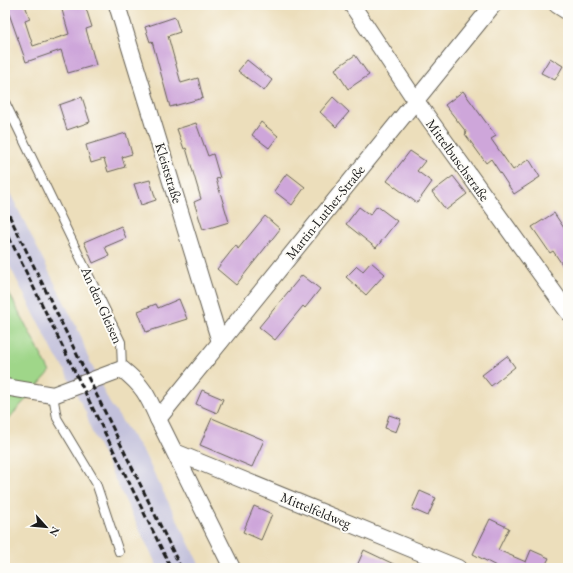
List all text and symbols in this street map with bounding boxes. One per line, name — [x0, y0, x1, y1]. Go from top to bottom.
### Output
street label: Mittelbuschstraße — [422, 115, 494, 205]
street label: Kleiststraße — [151, 141, 187, 206]
street label: Martin-Luther-Straße — [281, 161, 369, 263]
street label: An den Gleisen — [77, 263, 127, 347]
street label: Mittelfeldweg — [278, 488, 355, 533]
north arrow — [26, 507, 66, 547]
text: N — [47, 524, 63, 539]

